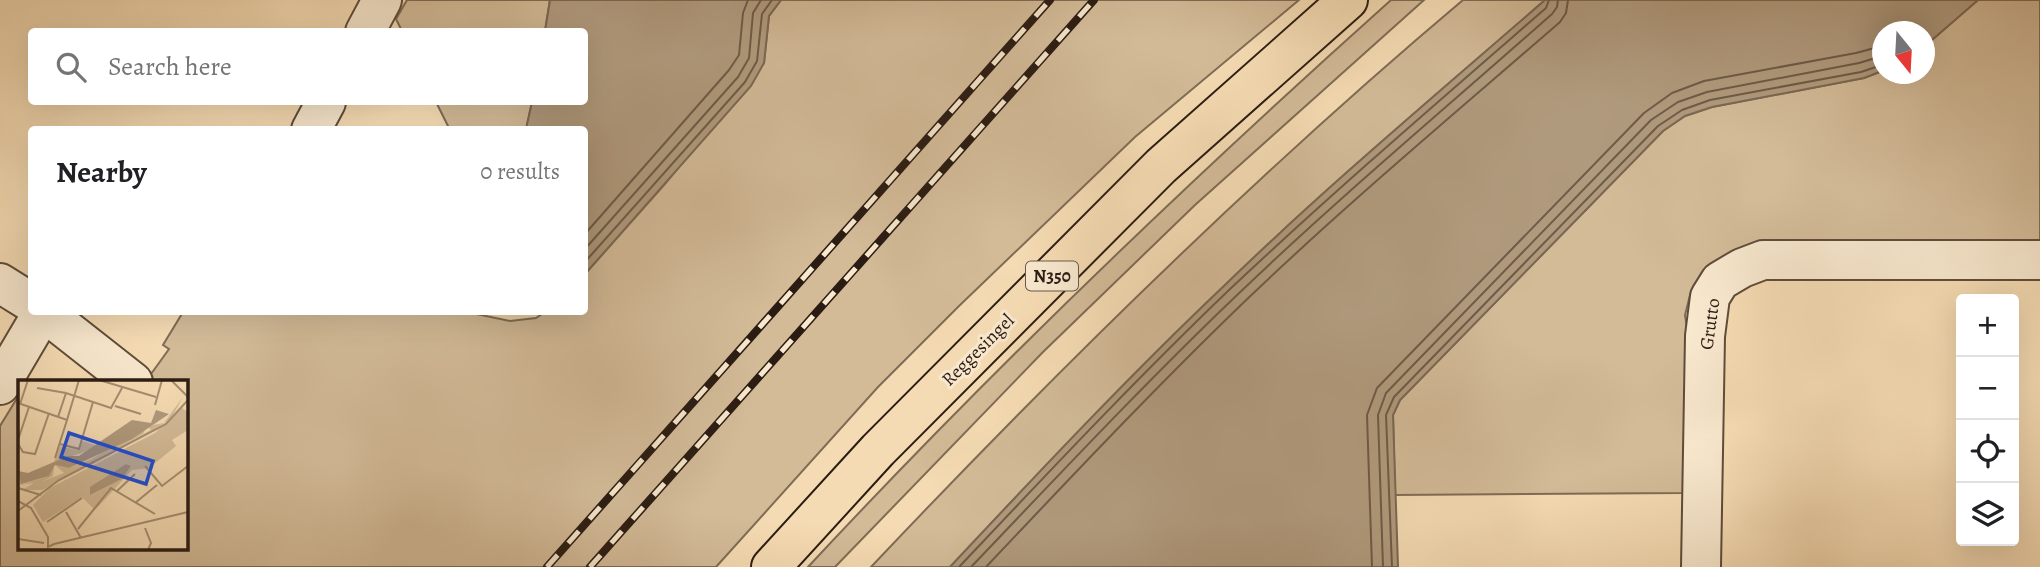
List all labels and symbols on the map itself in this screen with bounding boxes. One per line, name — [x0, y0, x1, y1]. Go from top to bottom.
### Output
north arrow — [1872, 21, 1935, 84]
road number: N350 — [1026, 262, 1078, 290]
street label: Grutto — [1694, 297, 1726, 351]
street label: Reggesingel — [936, 308, 1020, 392]
inset map — [18, 380, 187, 550]

